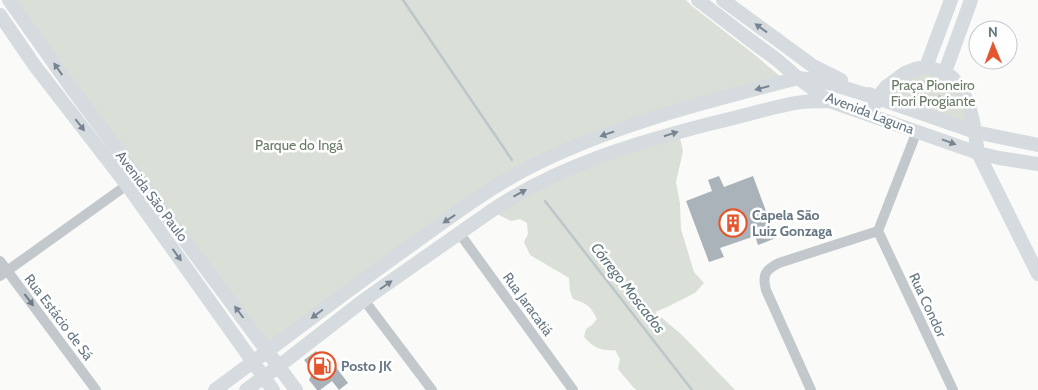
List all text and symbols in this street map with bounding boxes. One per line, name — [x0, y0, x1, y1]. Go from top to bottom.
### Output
north arrow — [968, 20, 1018, 70]
one-way arrow — [754, 23, 768, 33]
text: N — [988, 23, 998, 41]
one-way arrow — [53, 63, 63, 76]
park label: Praça Pioneiro Fiori Progiante — [891, 76, 975, 110]
one-way arrow — [755, 84, 770, 92]
street label: Avenida Laguna — [823, 88, 917, 138]
one-way arrow — [75, 118, 85, 132]
one-way arrow — [664, 130, 679, 137]
one-way arrow — [599, 131, 614, 138]
park label: Parque do Ingá — [255, 136, 343, 154]
one-way arrow — [942, 139, 957, 146]
street label: Avenida São Paulo — [112, 147, 192, 245]
one-way arrow — [513, 189, 528, 197]
place label: Capela São Luiz Gonzaga — [752, 206, 832, 240]
building icon: Capela São Luiz Gonzaga — [718, 208, 748, 238]
one-way arrow — [442, 214, 455, 224]
water label: Córrego Moscados — [587, 239, 669, 337]
one-way arrow — [172, 248, 182, 262]
street label: Rua Jaracatiá — [499, 269, 557, 339]
street label: Rua Estácio de Sá — [21, 270, 98, 364]
street label: Rua Condor — [905, 270, 951, 341]
one-way arrow — [380, 280, 393, 290]
one-way arrow — [24, 293, 34, 307]
one-way arrow — [233, 306, 244, 319]
one-way arrow — [310, 309, 324, 319]
fuel station icon: Posto JK — [307, 351, 337, 381]
place label: Posto JK — [341, 357, 392, 375]

